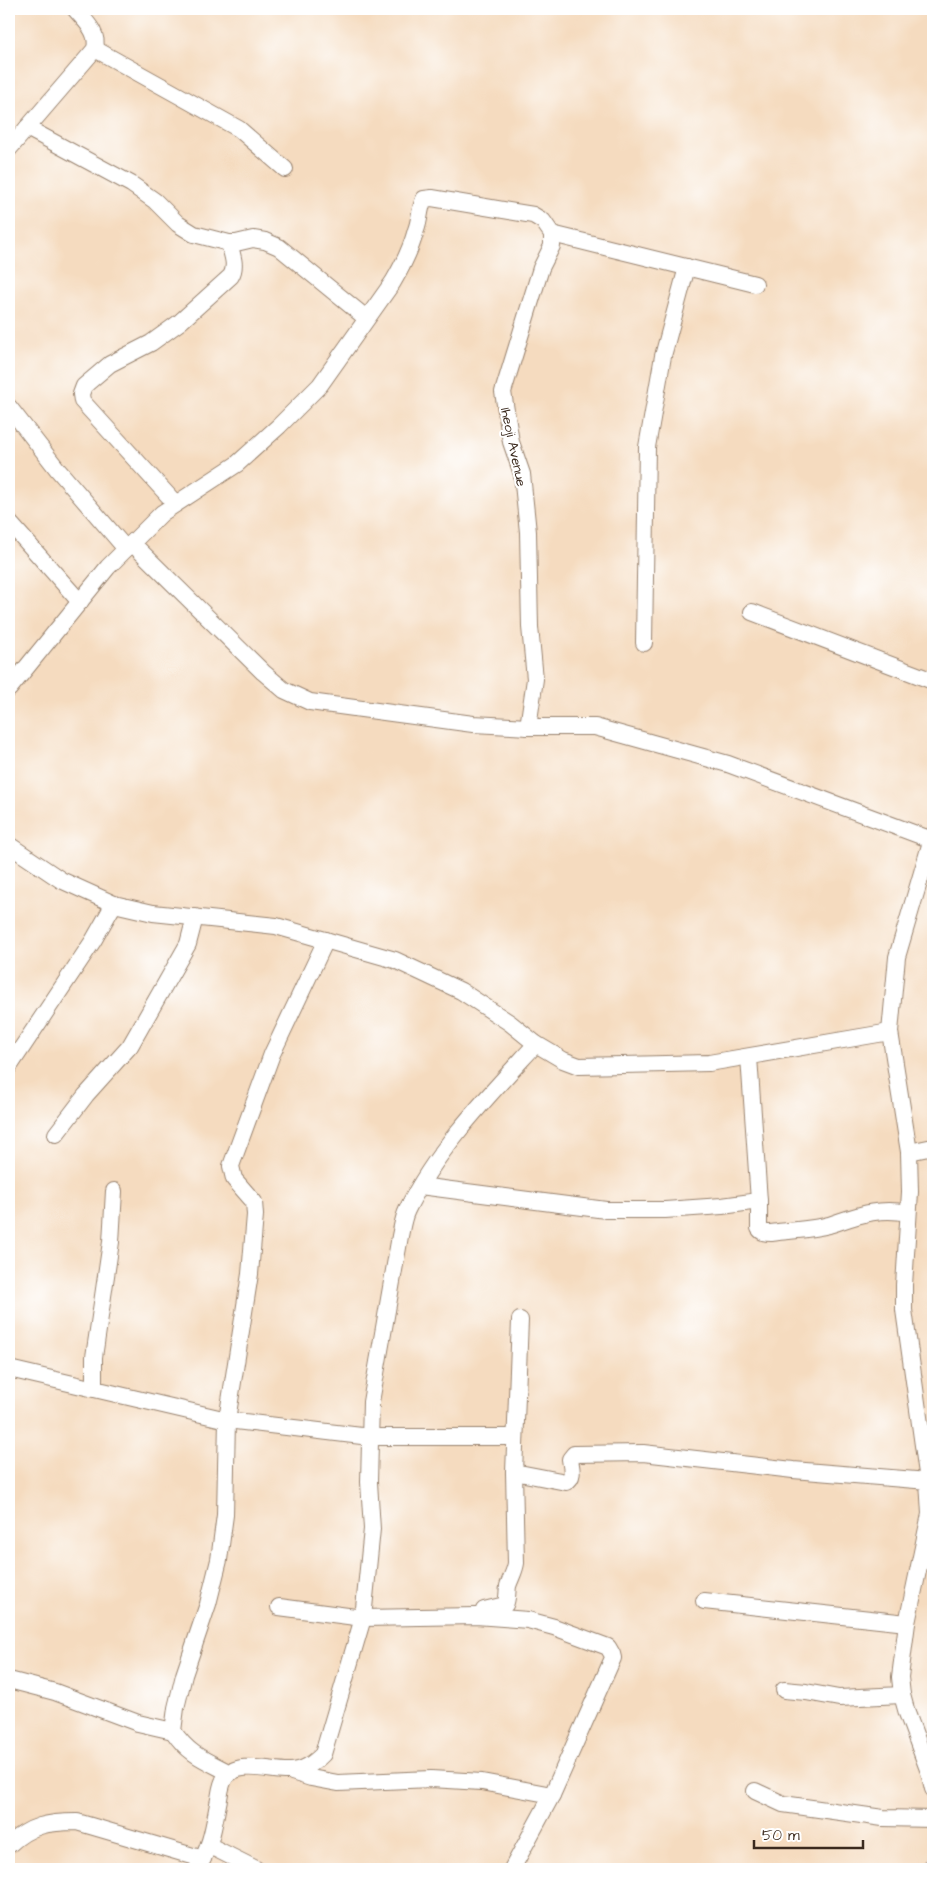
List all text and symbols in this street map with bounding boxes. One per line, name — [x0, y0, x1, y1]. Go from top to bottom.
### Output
street label: Iheoji Avenue — [495, 406, 531, 489]
scale bar — [754, 1818, 863, 1850]
text: 50 m — [762, 1825, 800, 1846]

